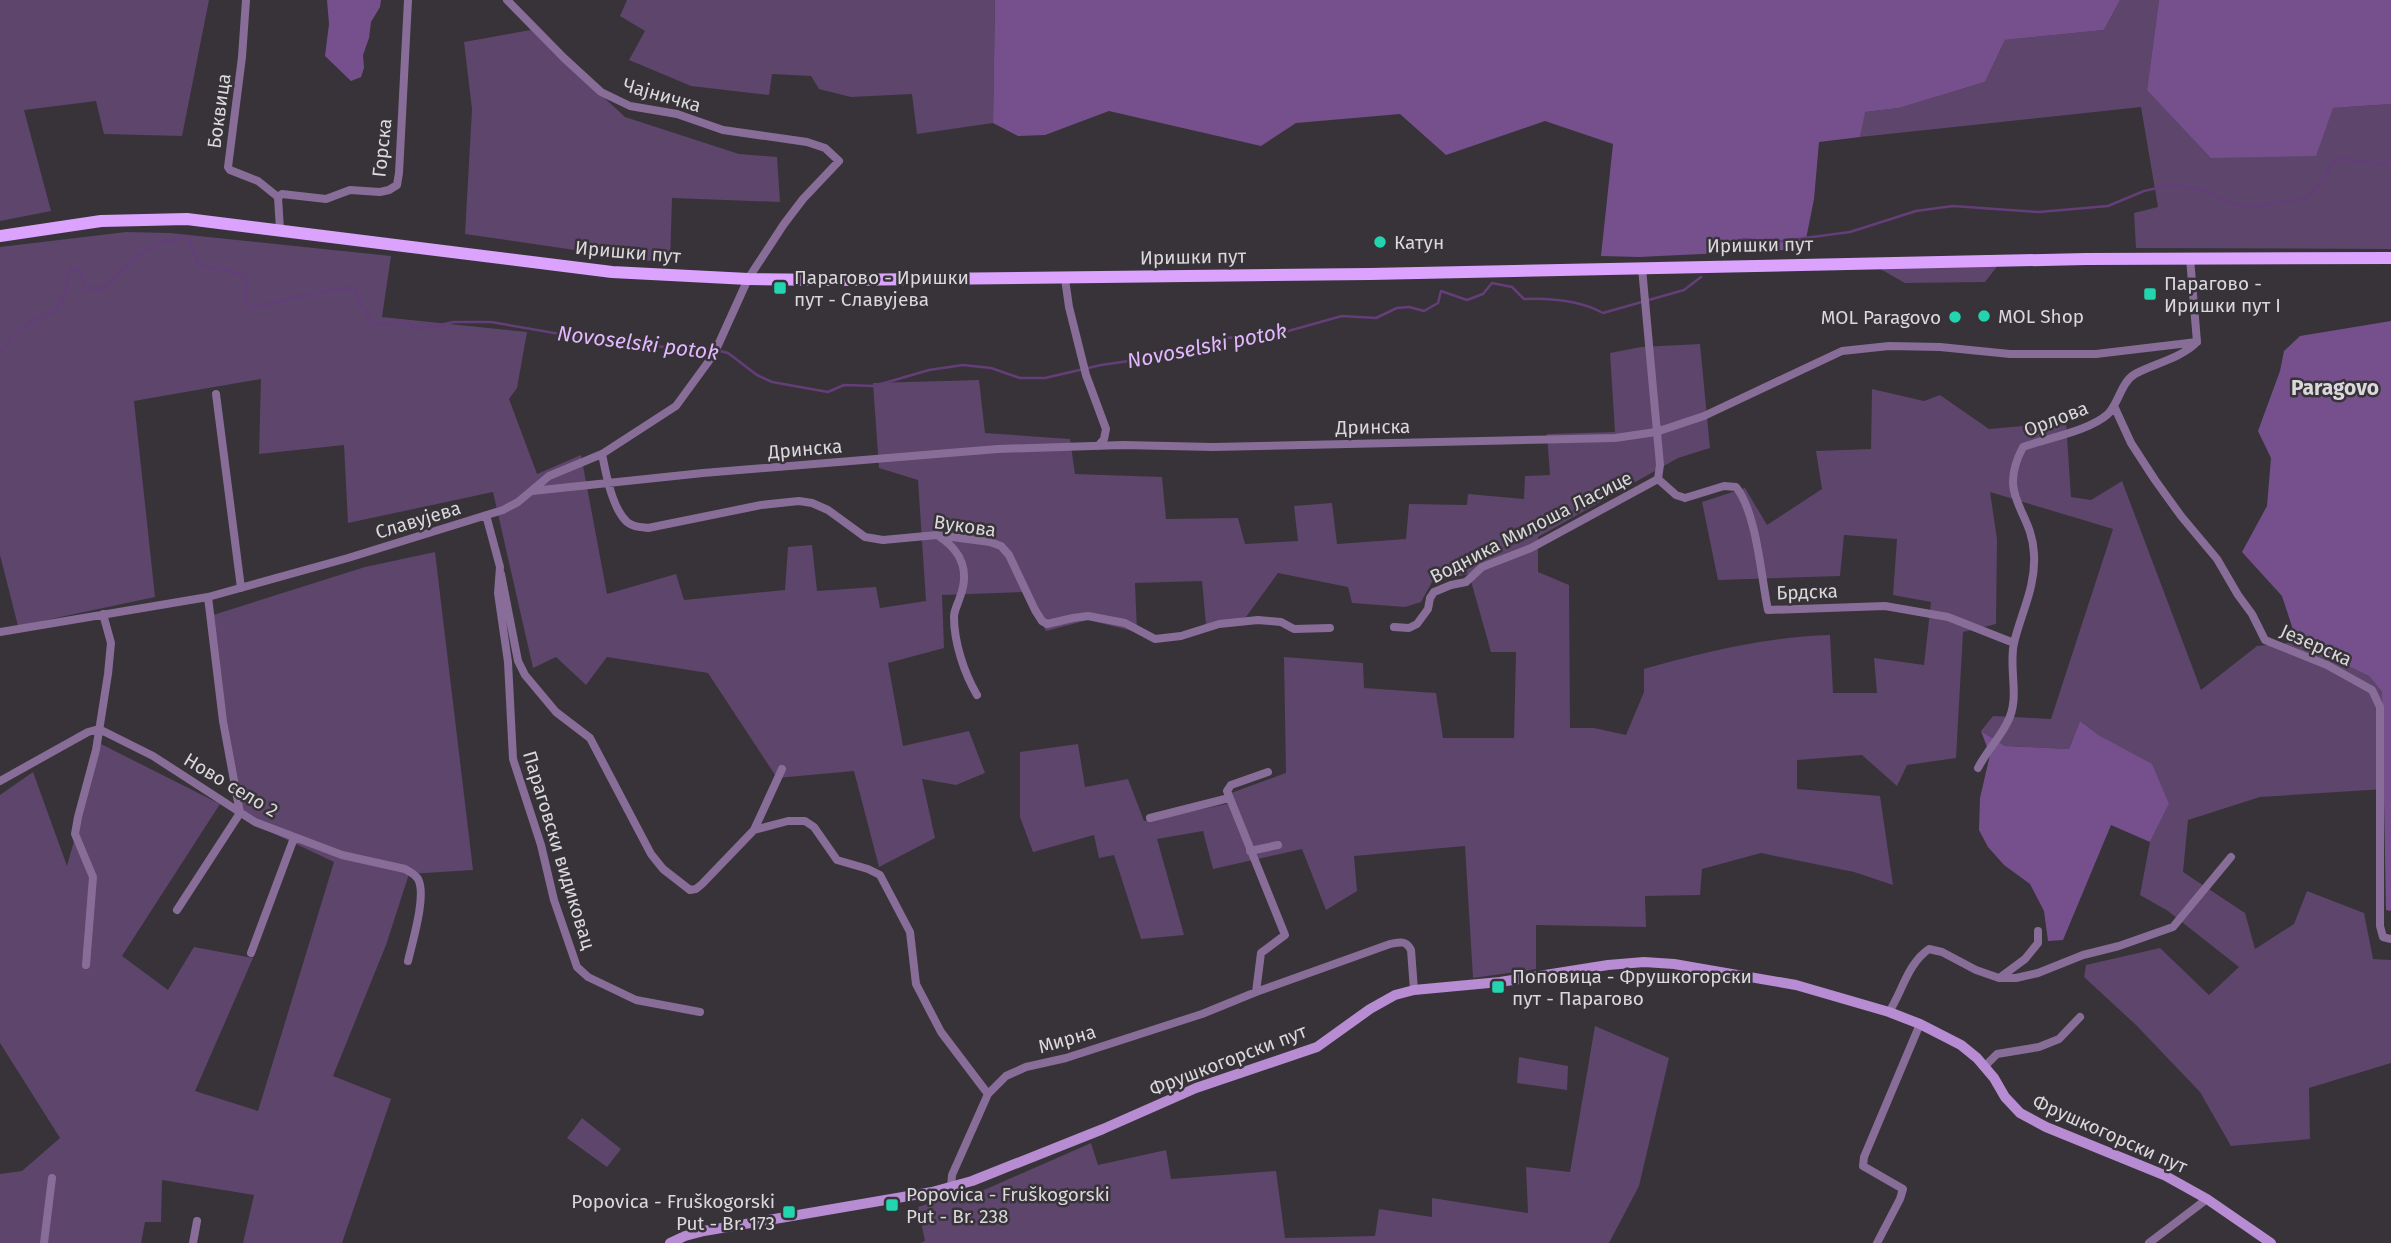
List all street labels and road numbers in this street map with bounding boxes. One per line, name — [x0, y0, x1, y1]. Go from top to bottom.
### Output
street label: Боквица — [202, 72, 236, 150]
street label: Чајничка — [620, 73, 704, 117]
street label: Горска — [367, 117, 397, 179]
street label: Иришки пут — [1707, 233, 1814, 257]
street label: Иришки пут — [574, 236, 682, 268]
street label: Иришки пут — [1140, 245, 1247, 269]
street label: Орлова — [2021, 396, 2091, 442]
street label: Дринска — [1335, 415, 1410, 439]
street label: Дринска — [766, 434, 843, 464]
street label: Водника Милоша Ласице — [1426, 466, 1636, 588]
street label: Славујева — [372, 496, 464, 544]
street label: Вукова — [932, 510, 998, 542]
street label: Брдска — [1776, 579, 1838, 605]
street label: Језерска — [2277, 619, 2355, 671]
street label: Ново село 2 — [180, 748, 282, 822]
street label: Параговски видиковац — [518, 748, 600, 952]
street label: Фрушкогорски пут — [1146, 1019, 1310, 1101]
street label: Мирна — [1035, 1020, 1099, 1058]
street label: Фрушкогорски пут — [2029, 1090, 2191, 1179]

